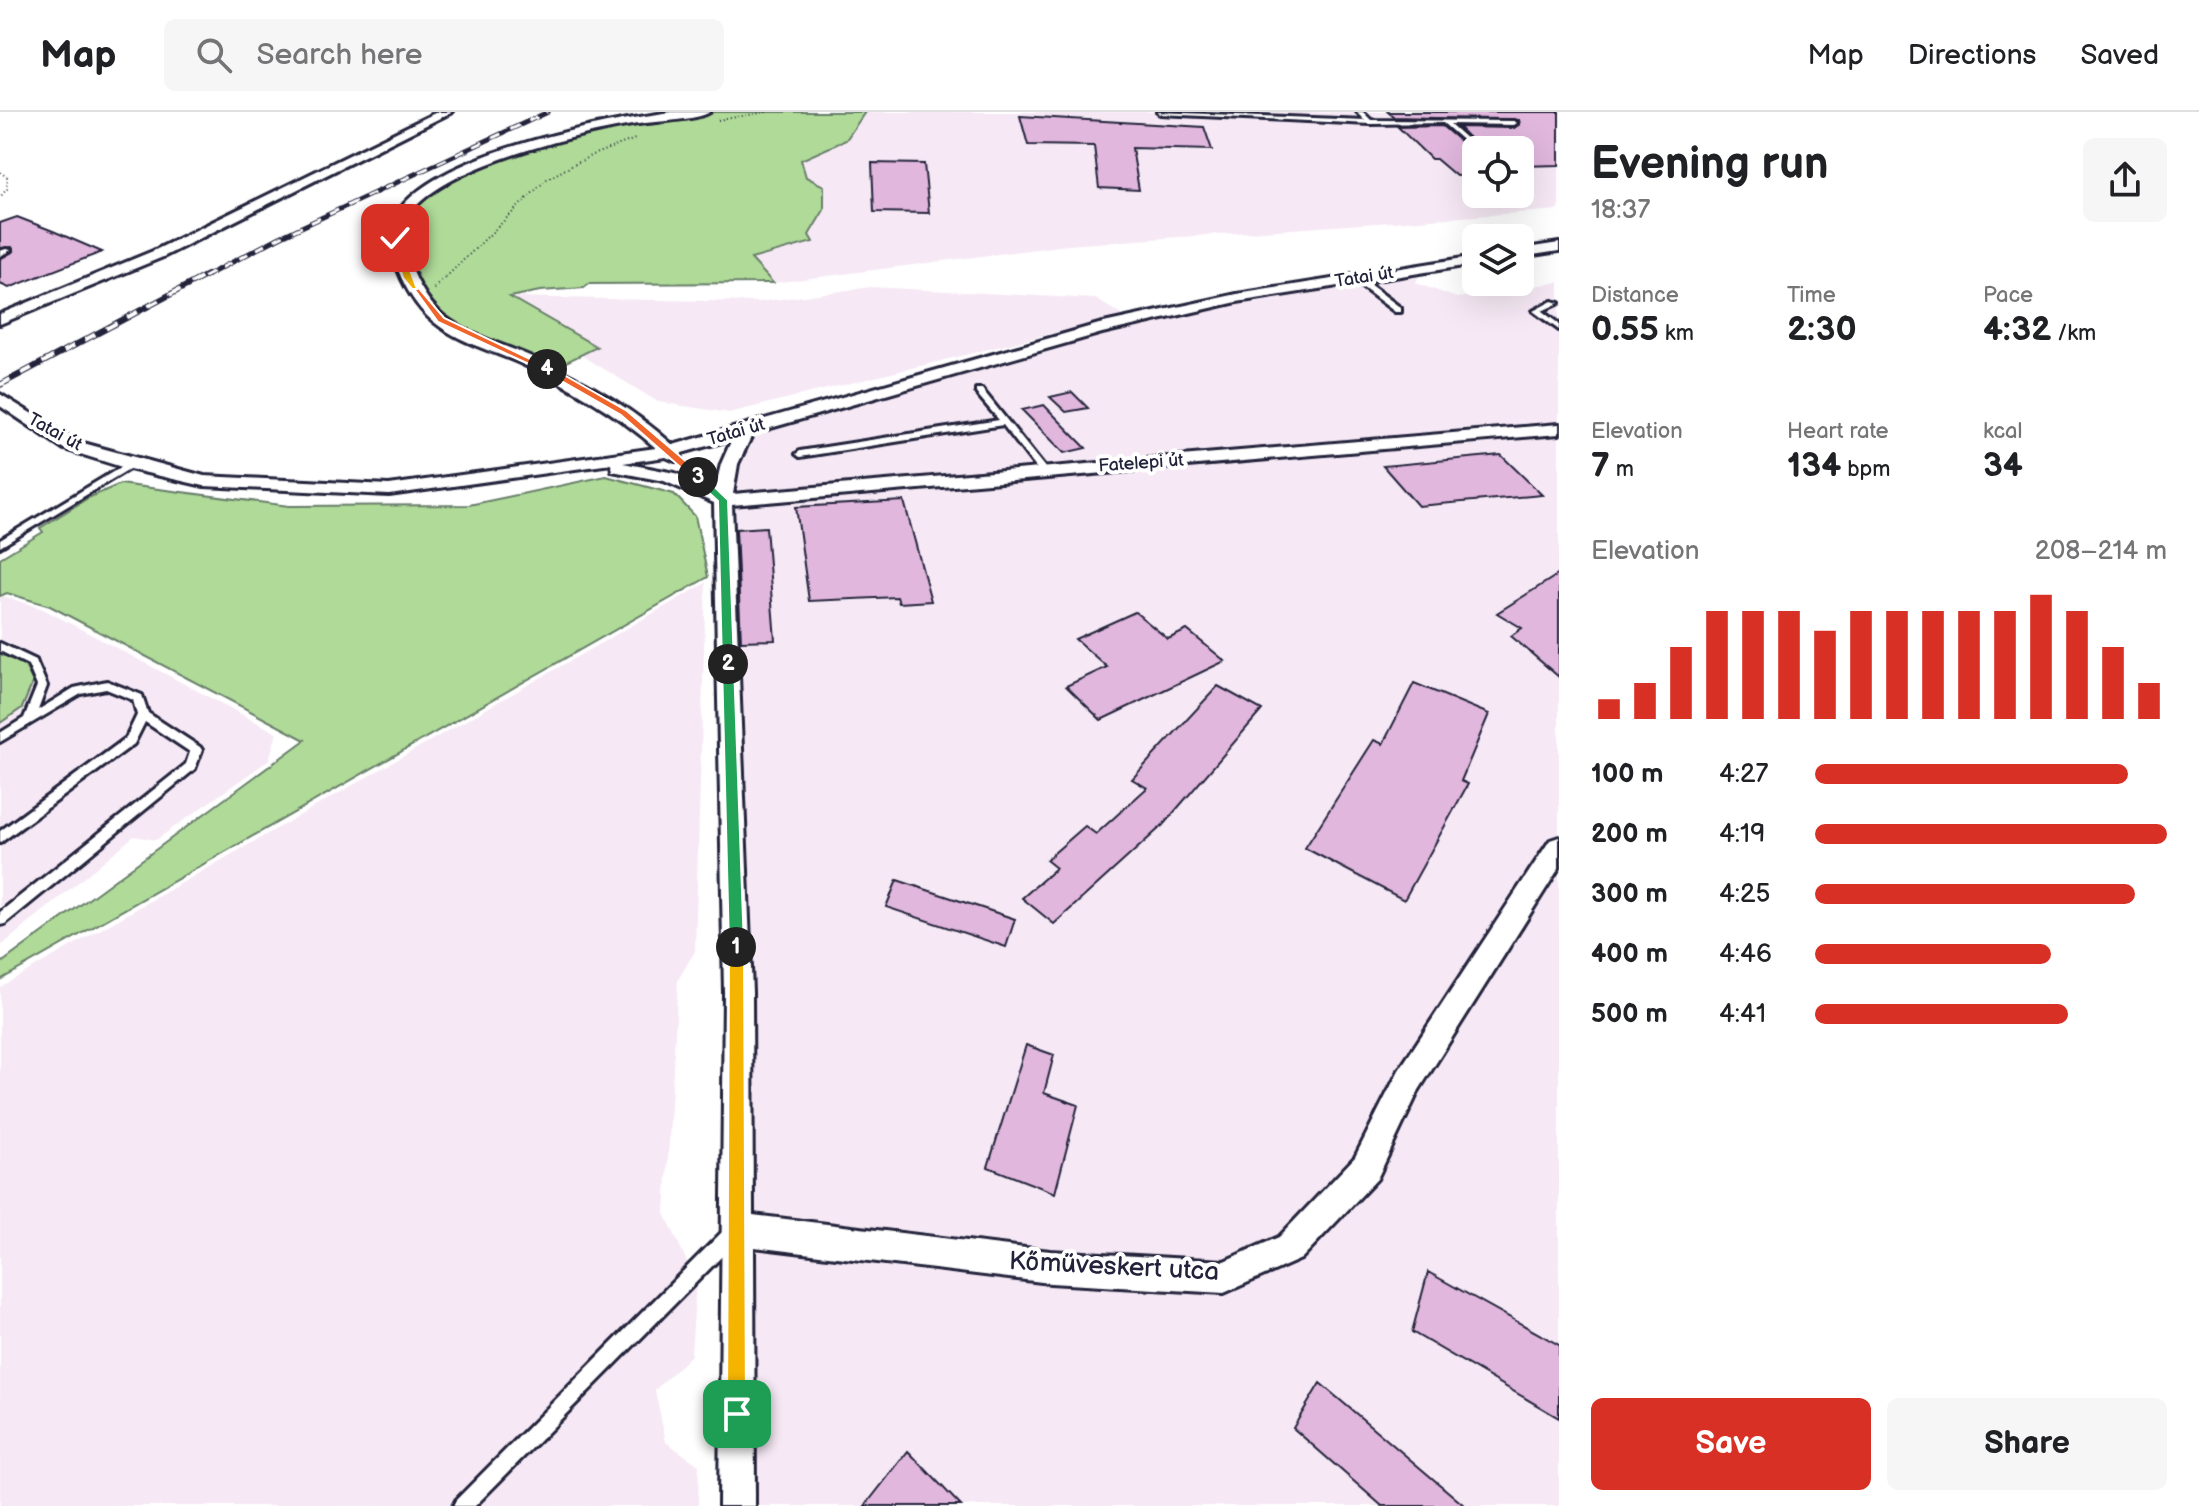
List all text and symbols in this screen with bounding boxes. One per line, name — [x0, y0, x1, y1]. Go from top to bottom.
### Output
search box — [164, 19, 724, 91]
text: Map — [40, 33, 116, 78]
icon: search — [192, 33, 236, 77]
text: Search here — [256, 37, 423, 73]
text: Map — [1807, 39, 1864, 72]
text: Directions — [1908, 39, 2036, 72]
text: Saved — [2080, 39, 2159, 72]
map controls — [1462, 136, 1534, 296]
button: locate — [1462, 136, 1534, 208]
text: Evening run — [1591, 138, 1828, 191]
button: share — [2083, 138, 2167, 222]
text: 18:37 — [1591, 195, 1650, 226]
pin — [361, 204, 429, 272]
icon: check — [373, 216, 417, 260]
button: layers — [1462, 224, 1534, 296]
street label: Tatai út — [1333, 262, 1395, 292]
text: Distance — [1591, 282, 1679, 309]
text: Time — [1787, 282, 1836, 309]
text: Pace — [1983, 282, 2033, 309]
text: 0.55 — [1591, 309, 1659, 350]
text: 2:30 — [1787, 309, 1857, 350]
text: 4:32 — [1983, 309, 2051, 350]
text: km — [1659, 320, 1694, 347]
text: /km — [2051, 320, 2096, 347]
pin: 4 — [527, 349, 567, 389]
text: 4 — [541, 355, 553, 382]
street label: Tatai út — [24, 409, 86, 456]
street label: Tatai út — [705, 414, 768, 450]
text: Elevation — [1591, 418, 1683, 445]
text: Heart rate — [1787, 418, 1889, 445]
text: kcal — [1983, 418, 2022, 445]
text: 7 — [1591, 445, 1610, 486]
text: 134 — [1787, 445, 1841, 486]
text: 34 — [1983, 445, 2023, 486]
street label: Fatelepi út — [1098, 450, 1185, 476]
text: m — [1610, 456, 1634, 483]
text: bpm — [1841, 456, 1890, 483]
pin: 3 — [678, 457, 718, 497]
text: 3 — [692, 463, 704, 490]
text: Elevation — [1591, 536, 1699, 567]
text: 208–214 m — [2035, 536, 2167, 567]
pin: 2 — [708, 644, 748, 684]
text: 2 — [721, 650, 735, 677]
text: 100 m — [1591, 759, 1664, 790]
text: 4:27 — [1719, 759, 1768, 790]
text: 200 m — [1591, 819, 1668, 850]
text: 4:19 — [1719, 819, 1765, 850]
text: 300 m — [1591, 879, 1668, 910]
text: 4:25 — [1719, 879, 1770, 910]
pin: 1 — [716, 927, 756, 967]
text: 1 — [731, 933, 741, 960]
text: 400 m — [1591, 939, 1668, 970]
text: 4:46 — [1719, 939, 1772, 970]
text: 500 m — [1591, 999, 1668, 1030]
text: 4:41 — [1719, 999, 1766, 1030]
street label: Kőműveskert utca — [1008, 1246, 1220, 1288]
pin — [703, 1380, 771, 1448]
icon: arrive — [715, 1392, 759, 1436]
button: Save — [1591, 1398, 1871, 1490]
button: Share — [1887, 1398, 2167, 1490]

